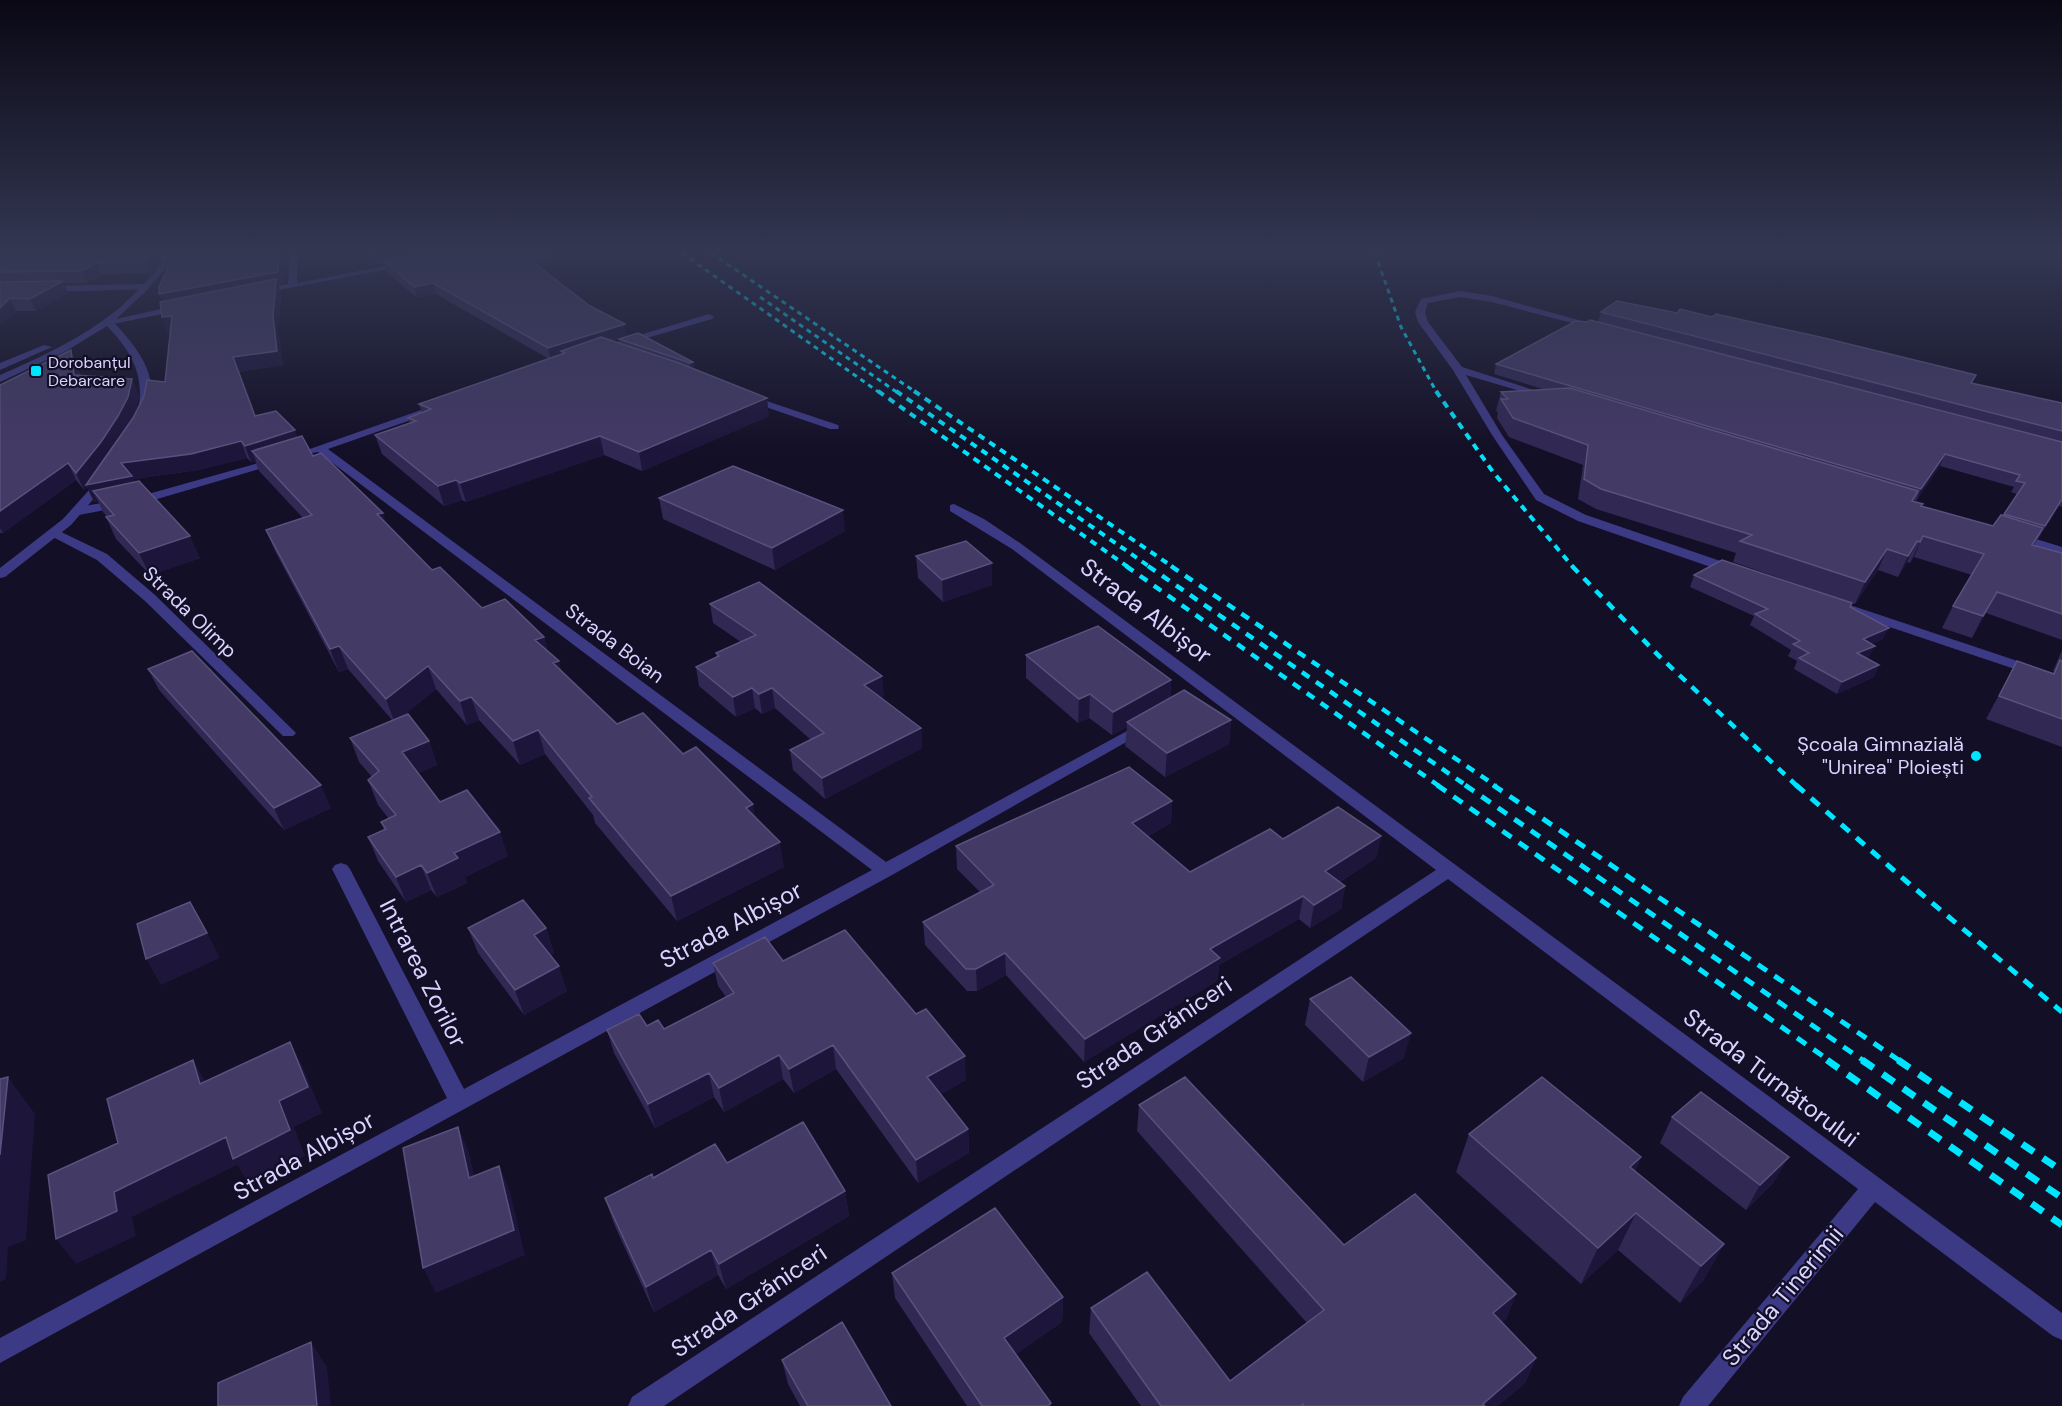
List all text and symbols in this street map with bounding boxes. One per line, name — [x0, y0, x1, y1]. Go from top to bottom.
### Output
place label: Dorobanțul Debarcare — [48, 352, 131, 391]
marker: Dorobanțul Debarcare — [29, 364, 43, 378]
street label: Strada Albișor — [1074, 551, 1218, 670]
street label: Strada Olimp — [137, 560, 243, 664]
street label: Strada Boian — [560, 597, 670, 689]
place label: Școala Gimnazială "Unirea" Ploiești — [1797, 731, 1964, 780]
marker: Școala Gimnazială "Unirea" Ploiești — [1969, 749, 1983, 763]
street label: Strada Albișor — [654, 874, 807, 975]
street label: Intrarea Zorilor — [373, 893, 474, 1052]
street label: Strada Grăniceri — [1070, 969, 1238, 1096]
street label: Strada Turnătorului — [1677, 1001, 1865, 1154]
street label: Strada Albișor — [228, 1104, 380, 1207]
street label: Strada Tinerimii — [1715, 1219, 1850, 1372]
street label: Strada Grăniceri — [665, 1237, 833, 1364]

